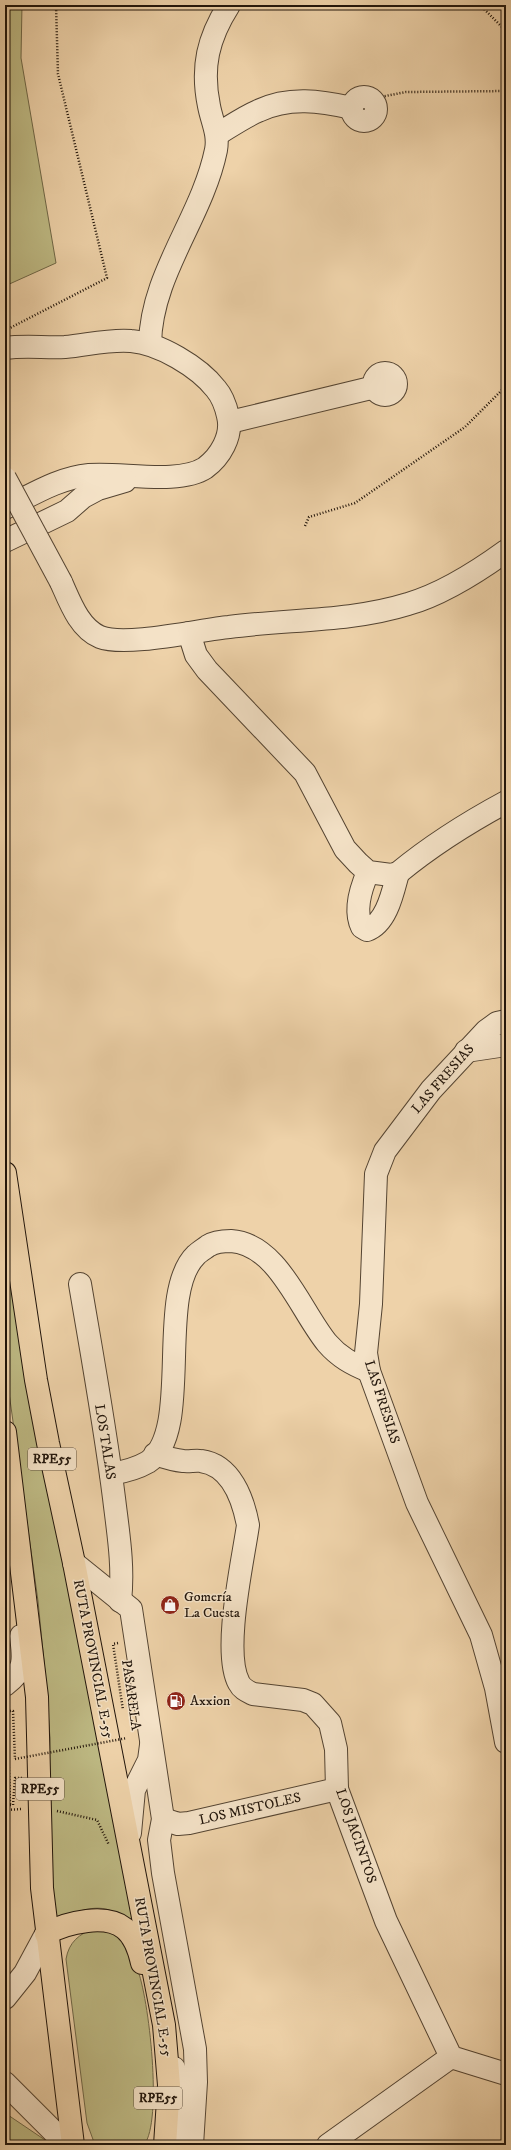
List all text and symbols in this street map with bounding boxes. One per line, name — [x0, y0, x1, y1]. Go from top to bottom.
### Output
street label: LAS FRESIAS — [408, 1040, 478, 1118]
street label: LAS FRESIAS — [360, 1358, 404, 1446]
street label: LOS TALAS — [90, 1403, 120, 1481]
road number: RPE55 — [28, 1448, 76, 1470]
street label: RUTA PROVINCIAL E-55 — [69, 1578, 117, 1740]
place label: Gomería La Cuesta — [184, 1588, 240, 1622]
shop icon: Gomería La Cuesta — [159, 1594, 181, 1616]
street label: PASARELA — [117, 1658, 145, 1733]
fuel station icon: Axxion — [165, 1690, 187, 1712]
place label: Axxion — [190, 1692, 231, 1710]
road number: RPE55 — [16, 1778, 64, 1800]
street label: LOS JACINTOS — [331, 1786, 381, 1886]
street label: LOS MISTOLES — [197, 1789, 303, 1829]
street label: RUTA PROVINCIAL E-55 — [130, 1896, 176, 2058]
road number: RPE55 — [134, 2087, 182, 2109]

